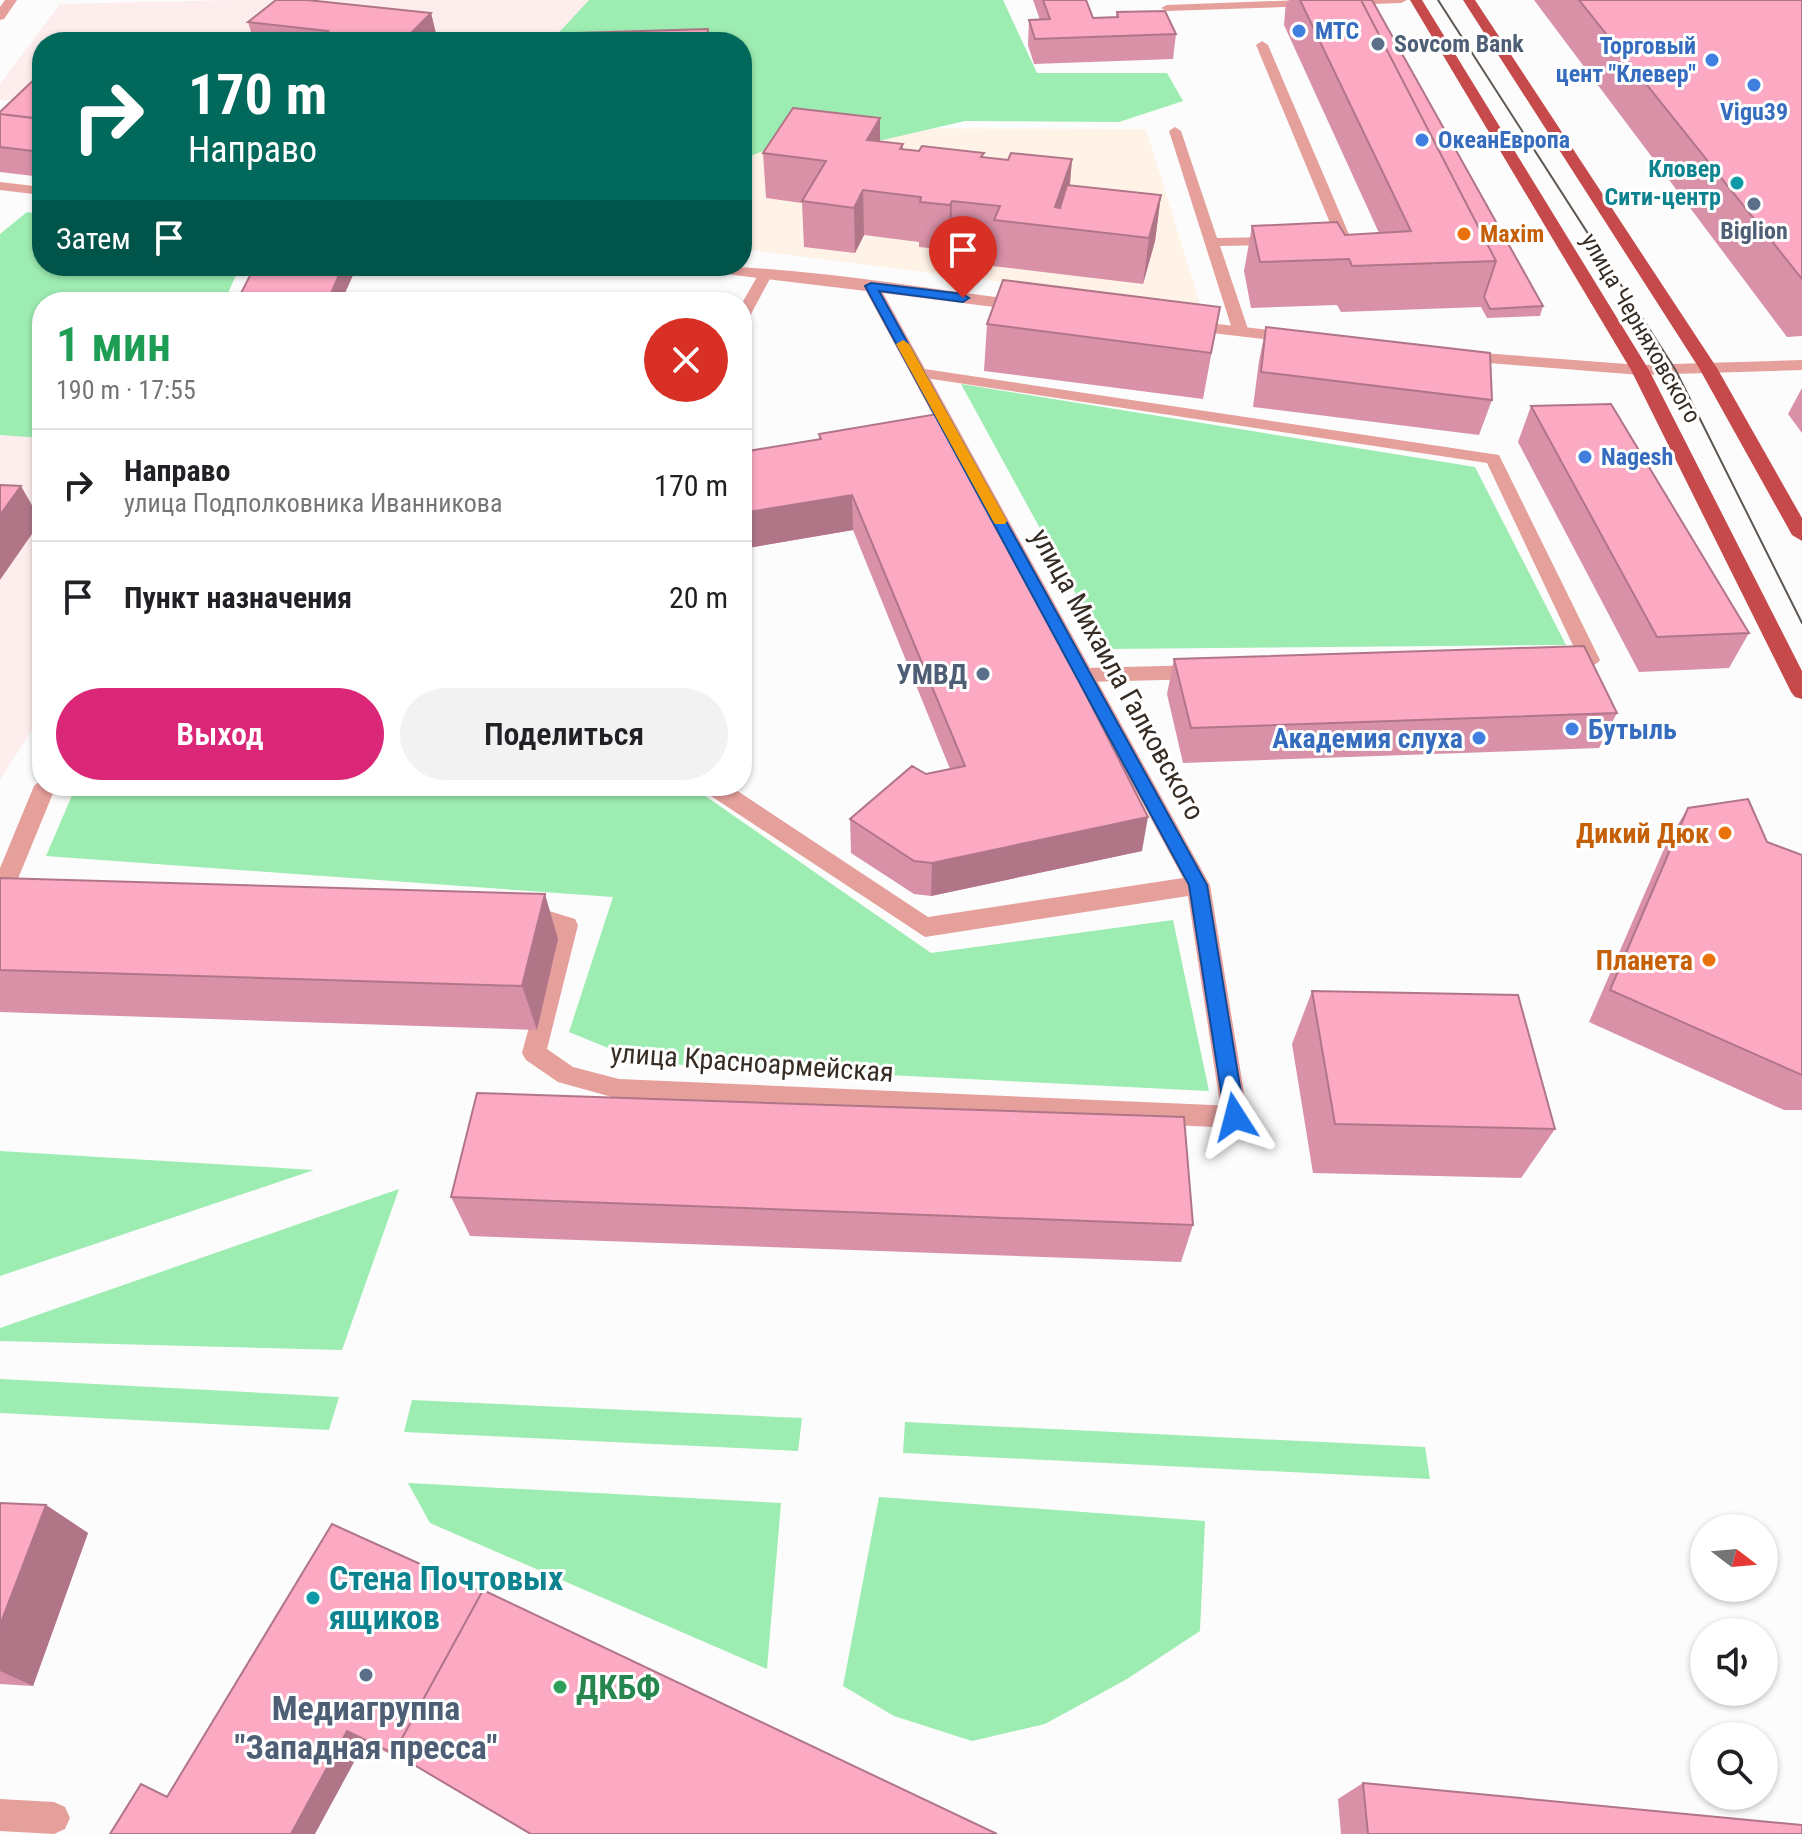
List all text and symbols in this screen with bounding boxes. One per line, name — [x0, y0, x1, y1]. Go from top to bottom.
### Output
place label: МТС — [1315, 17, 1359, 45]
marker: МТС — [1290, 22, 1308, 40]
place label: Sovcom Bank — [1394, 30, 1524, 58]
place label: Торговый цент "Клевер" — [1556, 32, 1696, 88]
marker: Sovcom Bank — [1369, 35, 1387, 53]
marker: Торговый цент "Клевер" — [1703, 51, 1721, 69]
text: 170 m — [188, 62, 327, 128]
icon: right — [56, 64, 160, 168]
marker: Vigu39 — [1745, 76, 1763, 94]
place label: Vigu39 — [1720, 98, 1788, 126]
place label: ОкеанЕвропа — [1438, 126, 1570, 154]
text: Направо — [188, 129, 317, 171]
marker: ОкеанЕвропа — [1413, 131, 1431, 149]
place label: Кловер Сити-центр — [1605, 155, 1721, 211]
marker: Кловер Сити-центр — [1728, 174, 1746, 192]
marker: Biglion — [1745, 195, 1763, 213]
icon: arrive — [147, 216, 191, 260]
pin — [929, 216, 997, 298]
place label: Biglion — [1720, 217, 1788, 245]
place label: Maxim — [1480, 220, 1544, 248]
text: Затем — [56, 221, 131, 256]
marker: Maxim — [1455, 225, 1473, 243]
icon: arrive — [941, 228, 985, 272]
street label: улица Черняховского — [1575, 228, 1707, 428]
text: 1 мин — [56, 316, 171, 373]
button: close — [644, 318, 728, 402]
text: 190 m · 17:55 — [56, 375, 196, 405]
place label: Nagesh — [1601, 443, 1673, 471]
marker: Nagesh — [1576, 448, 1594, 466]
text: Направо — [124, 453, 230, 488]
icon: right — [56, 463, 100, 507]
text: 170 m — [654, 468, 728, 503]
text: улица Подполковника Иванникова — [124, 488, 502, 518]
street label: улица Михаила Галковского — [1024, 523, 1211, 826]
icon: arrive — [56, 575, 100, 619]
text: Пункт назначения — [124, 580, 352, 615]
text: 20 m — [669, 580, 728, 615]
place label: УМВД — [896, 658, 967, 691]
marker: УМВД — [974, 665, 992, 683]
button: Выход — [56, 688, 384, 780]
button: Поделиться — [400, 688, 728, 780]
place label: Бутыль — [1588, 713, 1677, 746]
marker: Бутыль — [1563, 720, 1581, 738]
place label: Академия слуха — [1272, 722, 1463, 755]
marker: Академия слуха — [1470, 729, 1488, 747]
place label: Дикий Дюк — [1576, 817, 1709, 850]
marker: Дикий Дюк — [1716, 824, 1734, 842]
place label: Планета — [1596, 944, 1693, 977]
marker: Планета — [1700, 951, 1718, 969]
street label: улица Красноармейская — [609, 1036, 895, 1089]
position arrow — [1193, 1075, 1277, 1159]
north arrow — [1690, 1514, 1778, 1602]
map controls — [1690, 1514, 1778, 1810]
place label: Стена Почтовых ящиков — [329, 1558, 563, 1637]
marker: Стена Почтовых ящиков — [304, 1589, 322, 1607]
button: sound — [1690, 1618, 1778, 1706]
marker: Медиагруппа "Западная пресса" — [357, 1666, 375, 1684]
place label: ДКБФ — [576, 1667, 661, 1707]
marker: ДКБФ — [551, 1678, 569, 1696]
place label: Медиагруппа "Западная пресса" — [235, 1688, 497, 1767]
button: search — [1690, 1722, 1778, 1810]

